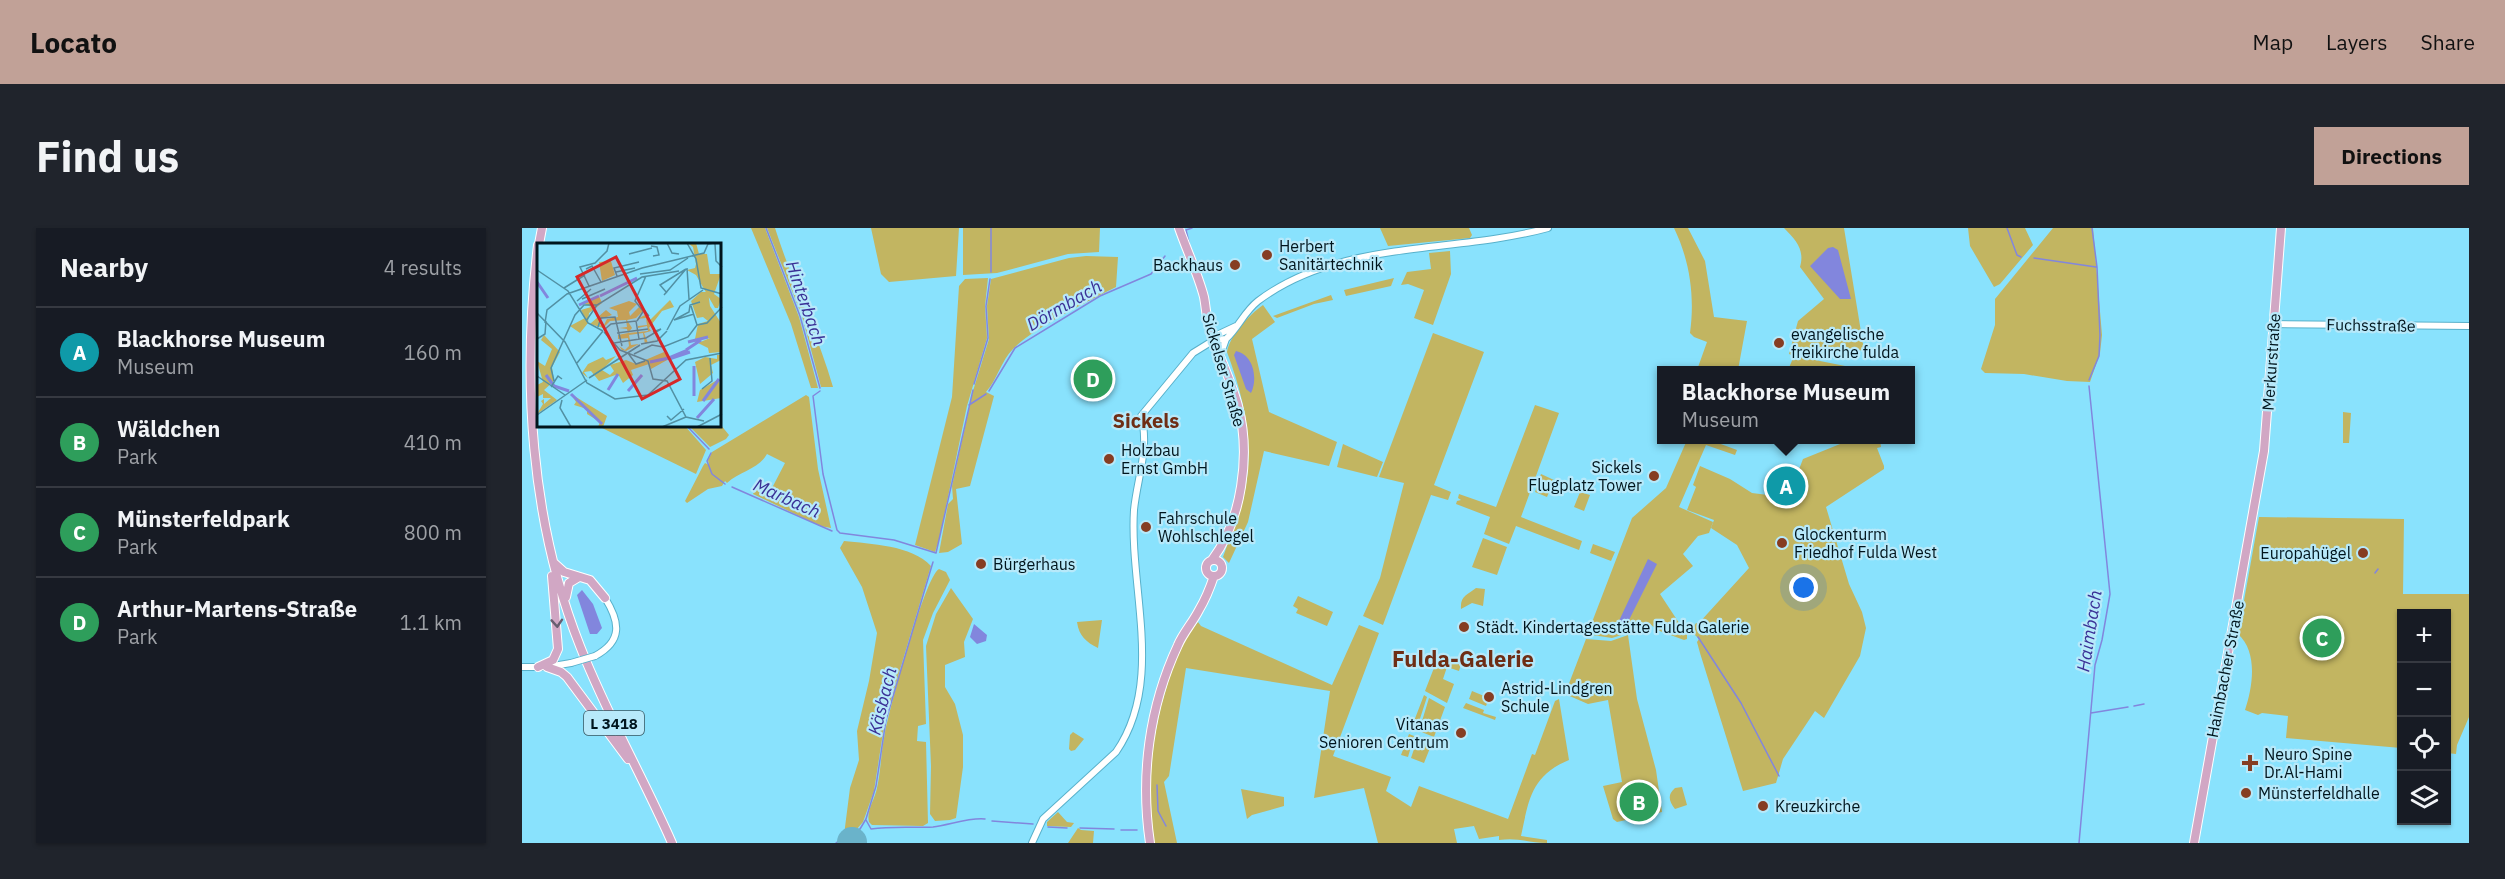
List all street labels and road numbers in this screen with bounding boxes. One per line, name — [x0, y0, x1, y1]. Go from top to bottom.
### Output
street label: Sickelser Straße — [1198, 311, 1250, 429]
street label: Merkurstraße — [2258, 312, 2284, 411]
street label: Fuchsstraße — [2326, 314, 2416, 336]
street label: Haimbacher Straße — [2202, 598, 2248, 739]
road number: L 3418 — [584, 711, 644, 735]

